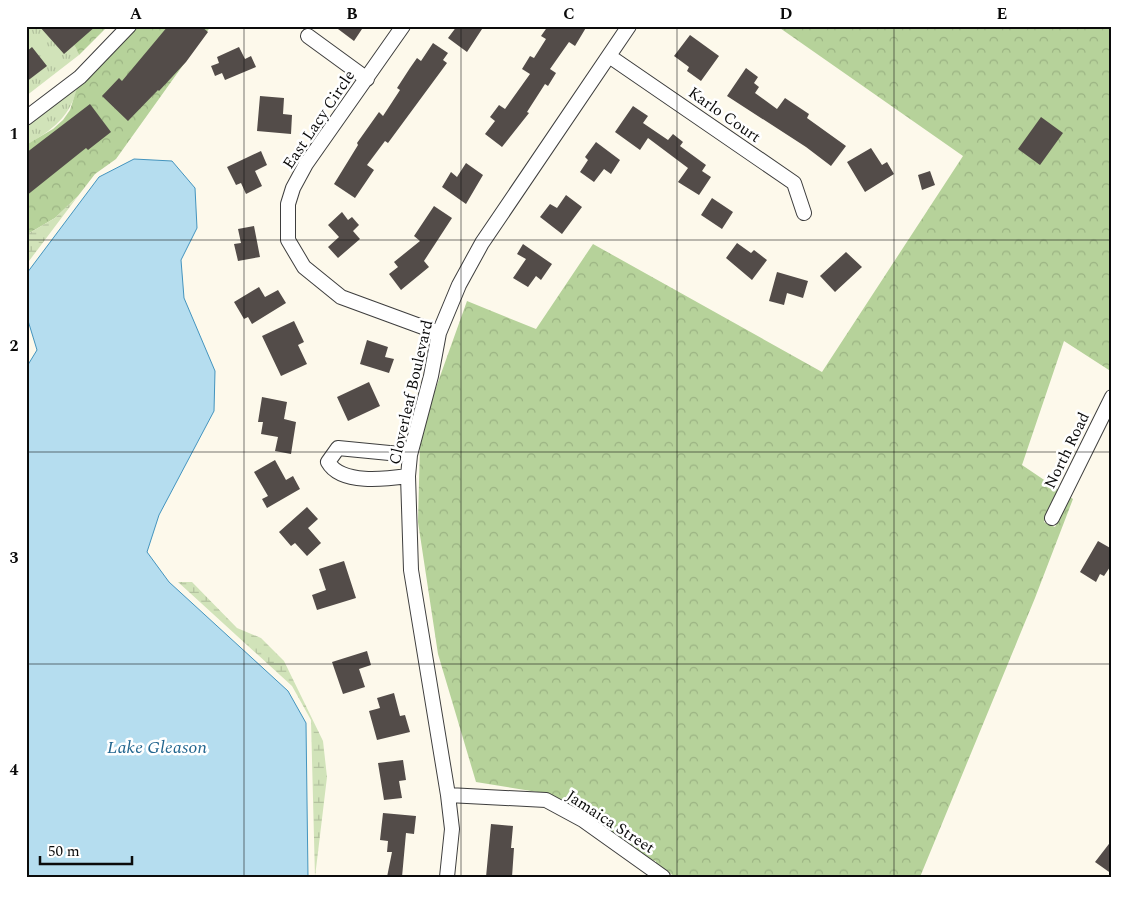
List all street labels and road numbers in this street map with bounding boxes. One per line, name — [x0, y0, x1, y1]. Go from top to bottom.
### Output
street label: East Lacy Circle — [277, 65, 361, 174]
street label: Karlo Court — [683, 81, 766, 149]
street label: Cloverleaf Boulevard — [383, 317, 439, 467]
street label: North Road — [1038, 408, 1096, 493]
street label: Jamaica Street — [561, 784, 660, 860]

